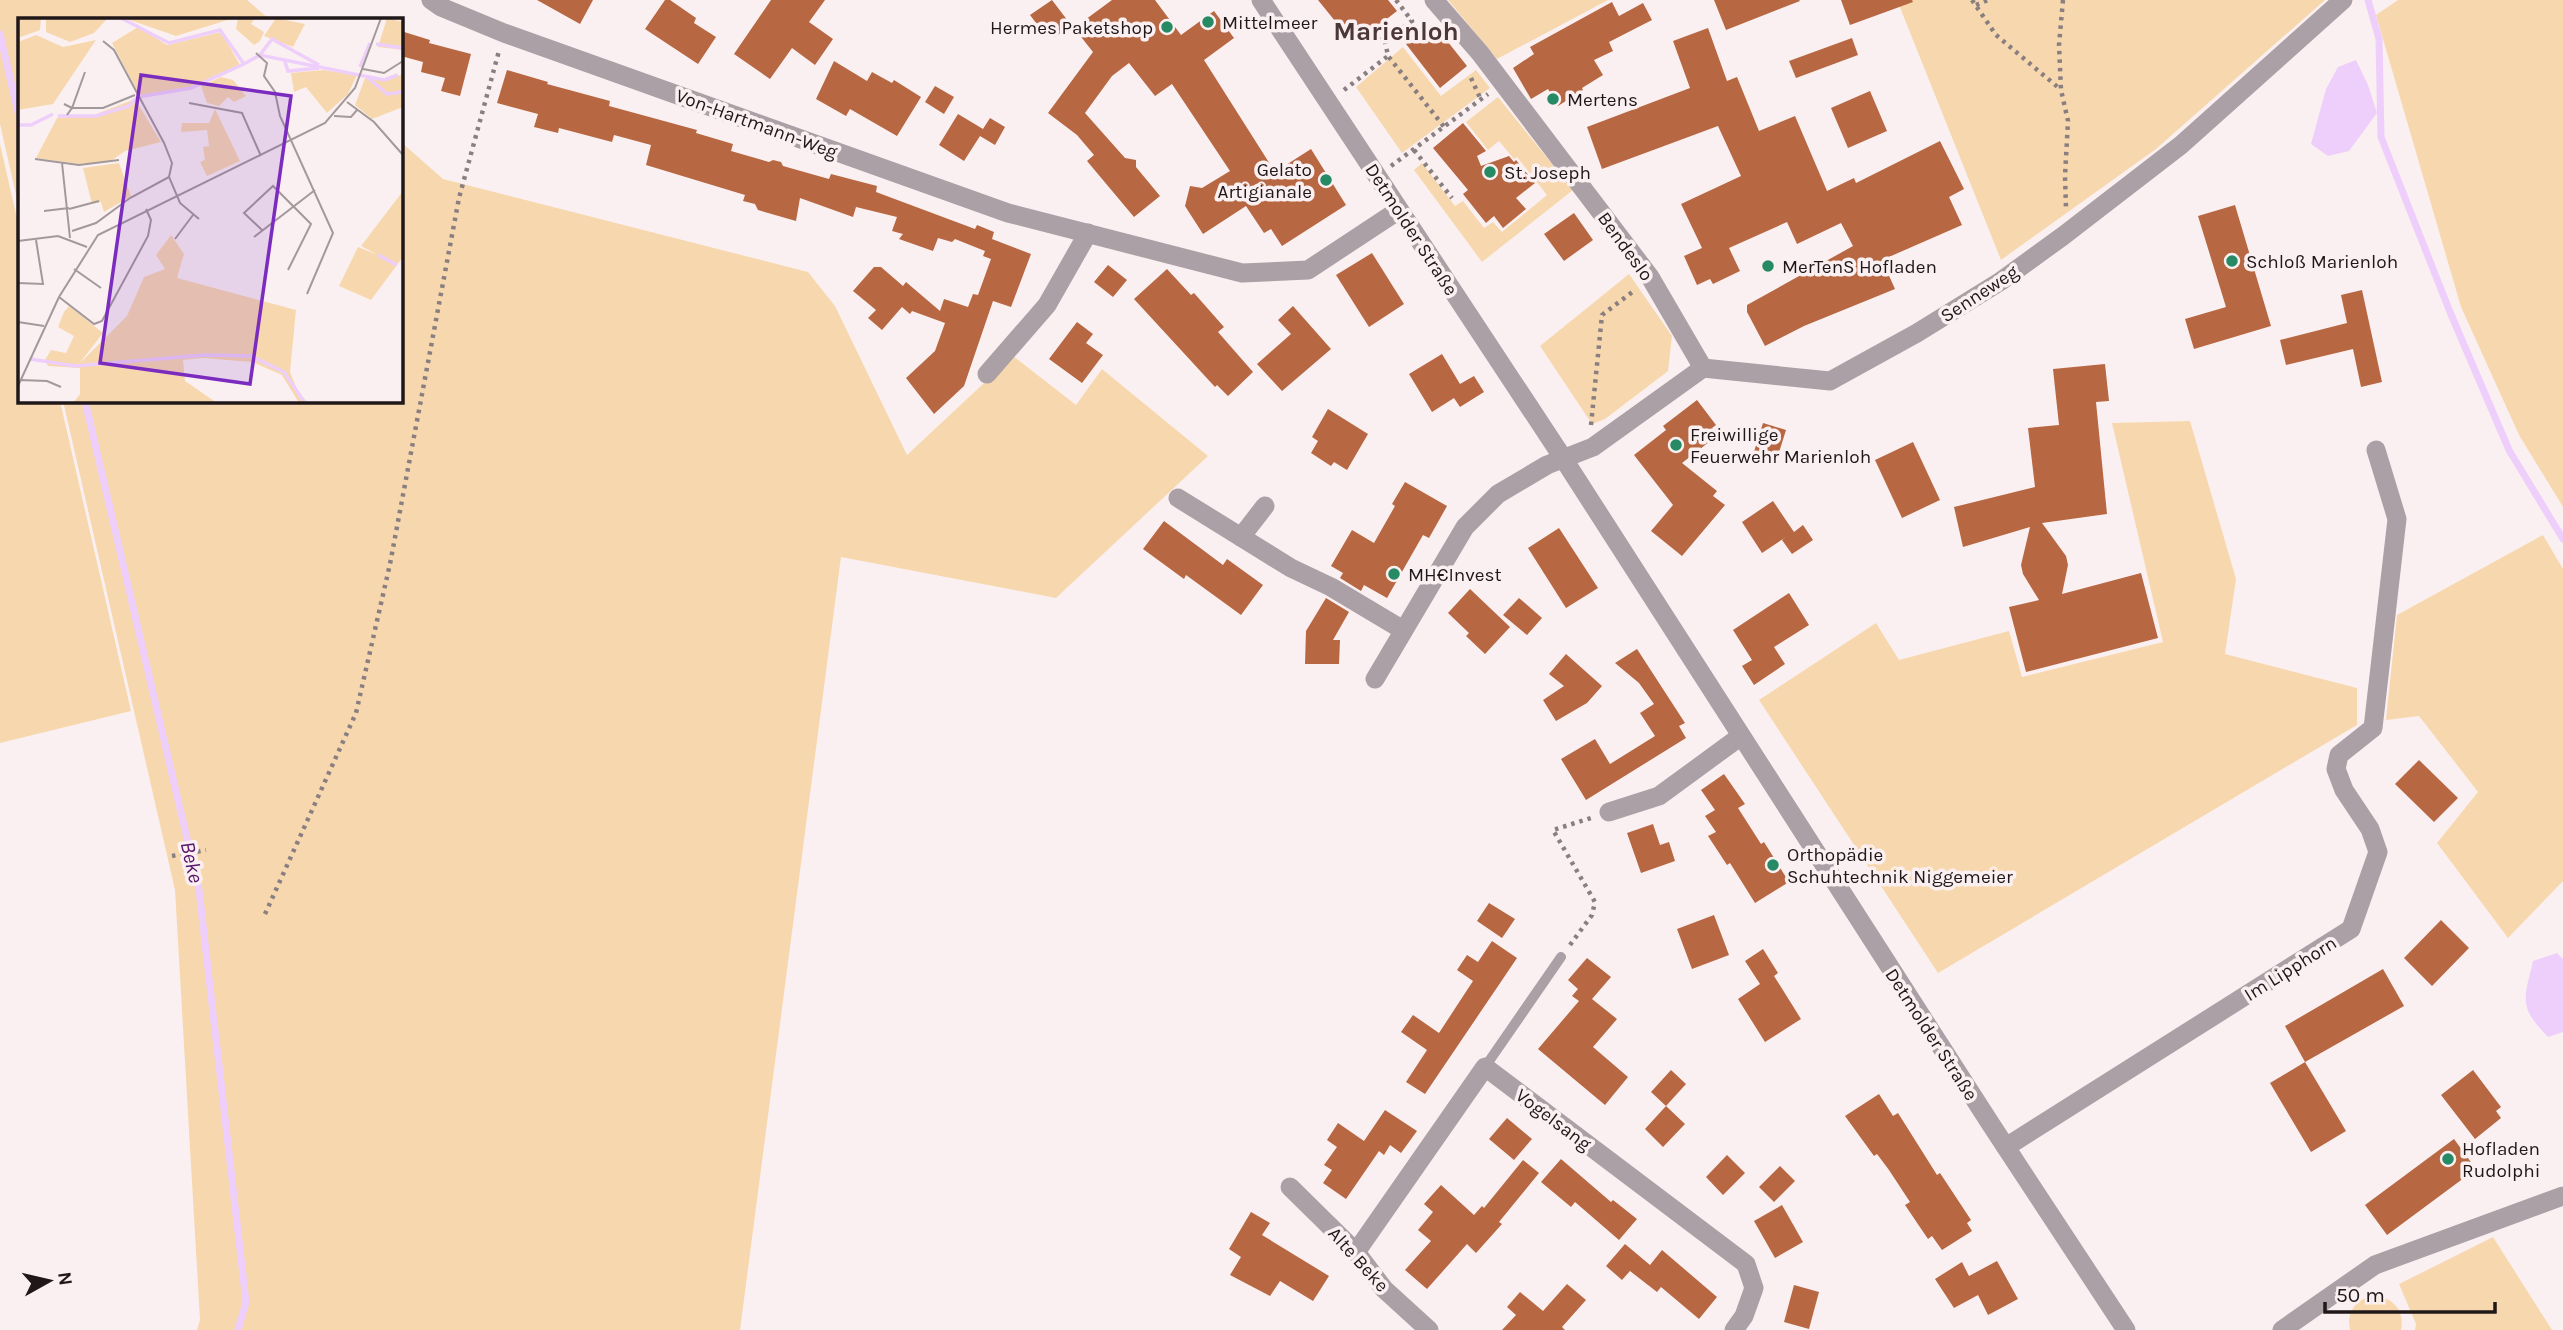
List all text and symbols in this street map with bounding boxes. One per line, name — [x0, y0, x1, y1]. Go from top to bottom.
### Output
place label: Mittelmeer — [1222, 12, 1317, 34]
marker: Mittelmeer — [1200, 14, 1216, 30]
district label: Marienloh — [1333, 16, 1459, 47]
place label: Hermes Paketshop — [990, 17, 1153, 39]
inset map — [18, 18, 402, 402]
marker: Hermes Paketshop — [1159, 19, 1175, 35]
street label: Von-Hartmann-Weg — [673, 84, 841, 164]
place label: Mertens — [1567, 89, 1638, 111]
marker: Mertens — [1545, 91, 1561, 107]
place label: Gelato Artigianale — [1218, 159, 1312, 203]
street label: Detmolder Straße — [1360, 160, 1462, 300]
place label: St. Joseph — [1504, 162, 1591, 184]
marker: St. Joseph — [1482, 164, 1498, 180]
marker: Gelato Artigianale — [1318, 172, 1334, 188]
street label: Bendeslo — [1593, 208, 1658, 285]
place label: Schloß Marienloh — [2246, 251, 2398, 273]
marker: Schloß Marienloh — [2224, 253, 2240, 269]
place label: MerTenS Hofladen — [1782, 256, 1937, 278]
marker: MerTenS Hofladen — [1760, 258, 1776, 274]
street label: Senneweg — [1937, 260, 2023, 327]
place label: Freiwillige Feuerwehr Marienloh — [1690, 424, 1871, 468]
marker: Freiwillige Feuerwehr Marienloh — [1668, 437, 1684, 453]
place label: MH€Invest — [1408, 564, 1502, 586]
marker: MH€Invest — [1386, 566, 1402, 582]
water label: Beke — [176, 839, 208, 885]
place label: Orthopädie Schuhtechnik Niggemeier — [1787, 844, 2013, 888]
marker: Orthopädie Schuhtechnik Niggemeier — [1765, 857, 1781, 873]
street label: Im Lipphorn — [2240, 932, 2341, 1006]
street label: Detmolder Straße — [1880, 965, 1982, 1105]
street label: Vogelsang — [1511, 1084, 1596, 1155]
place label: Hofladen Rudolphi — [2462, 1138, 2540, 1182]
marker: Hofladen Rudolphi — [2440, 1151, 2456, 1167]
street label: Alte Beke — [1323, 1223, 1393, 1297]
north arrow — [14, 1246, 84, 1316]
text: N — [53, 1270, 77, 1287]
scale bar — [2325, 1270, 2495, 1314]
text: 50 m — [2336, 1283, 2385, 1307]

